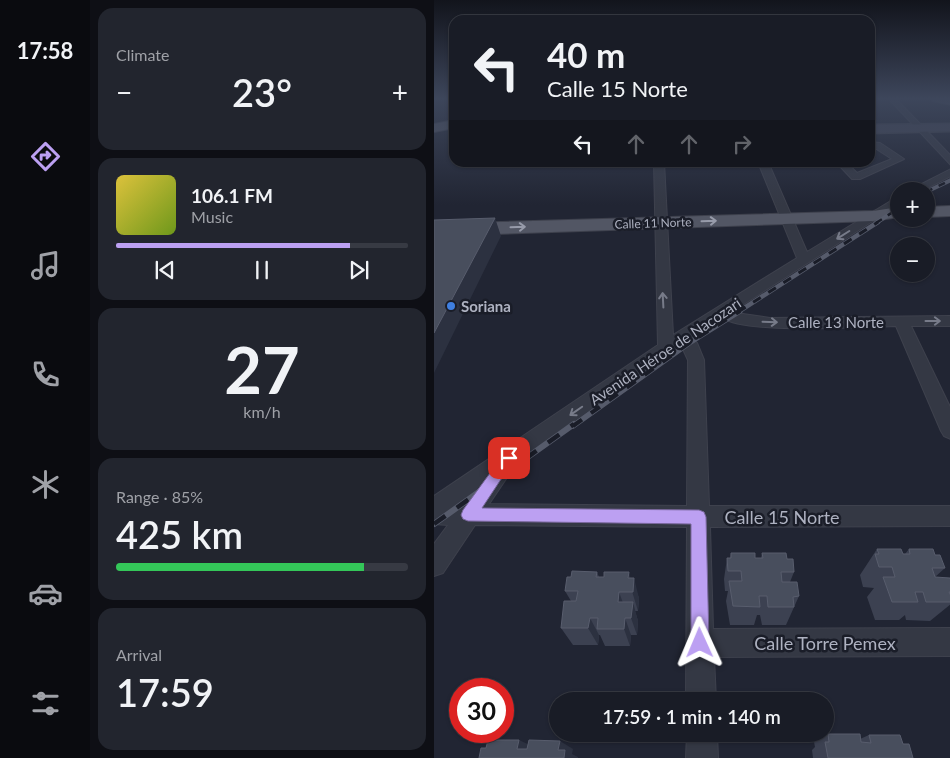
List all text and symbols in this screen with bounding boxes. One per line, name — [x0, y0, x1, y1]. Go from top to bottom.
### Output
text: 40 m — [547, 33, 625, 75]
icon: left — [464, 35, 529, 100]
text: 17:58 — [17, 37, 73, 64]
text: Climate — [116, 45, 169, 64]
text: 23° — [232, 69, 292, 115]
text: − — [116, 75, 132, 109]
text: + — [392, 75, 408, 109]
text: Calle 15 Norte — [547, 75, 688, 102]
icon: left — [569, 130, 597, 158]
icon: ahead — [622, 130, 650, 158]
icon: ahead — [675, 130, 703, 158]
icon: right — [728, 130, 756, 158]
icon: directions — [28, 139, 63, 174]
map controls — [890, 182, 935, 282]
button: + — [890, 182, 935, 227]
text: 106.1 FM — [191, 184, 273, 207]
text: Music — [191, 207, 233, 226]
street label: Calle 11 Norte — [614, 214, 692, 232]
one-way arrow — [700, 217, 716, 226]
one-way arrow — [509, 223, 525, 232]
one-way arrow — [837, 230, 851, 240]
button: − — [890, 237, 935, 282]
icon: music — [28, 248, 63, 283]
icon: previous — [151, 256, 179, 284]
icon: pause — [248, 256, 276, 284]
icon: next — [345, 256, 373, 284]
one-way arrow — [659, 292, 668, 308]
street label: Avenida Héroe de Nacozari — [586, 294, 744, 408]
place label: Soriana — [461, 297, 511, 315]
marker: Soriana — [445, 300, 457, 312]
street label: Calle 13 Norte — [788, 313, 884, 331]
one-way arrow — [924, 316, 941, 326]
one-way arrow — [762, 317, 778, 327]
text: 27 — [224, 330, 300, 408]
icon: phone — [28, 357, 63, 392]
text: km/h — [243, 402, 281, 421]
one-way arrow — [570, 406, 584, 416]
pin — [488, 437, 530, 479]
icon: arrive — [495, 444, 523, 472]
icon: climate — [28, 467, 63, 502]
text: Range · 85% — [116, 487, 203, 506]
street label: Calle 15 Norte — [724, 506, 840, 528]
text: 425 km — [116, 511, 243, 557]
icon: car — [28, 576, 63, 611]
position arrow — [673, 616, 725, 668]
street label: Calle Torre Pemex — [754, 632, 896, 654]
text: Arrival — [116, 645, 162, 664]
text: 17:59 — [116, 669, 214, 715]
speed limit sign: 30 — [449, 678, 514, 743]
icon: filters — [28, 686, 63, 721]
text: 17:59 · 1 min · 140 m — [602, 705, 781, 728]

